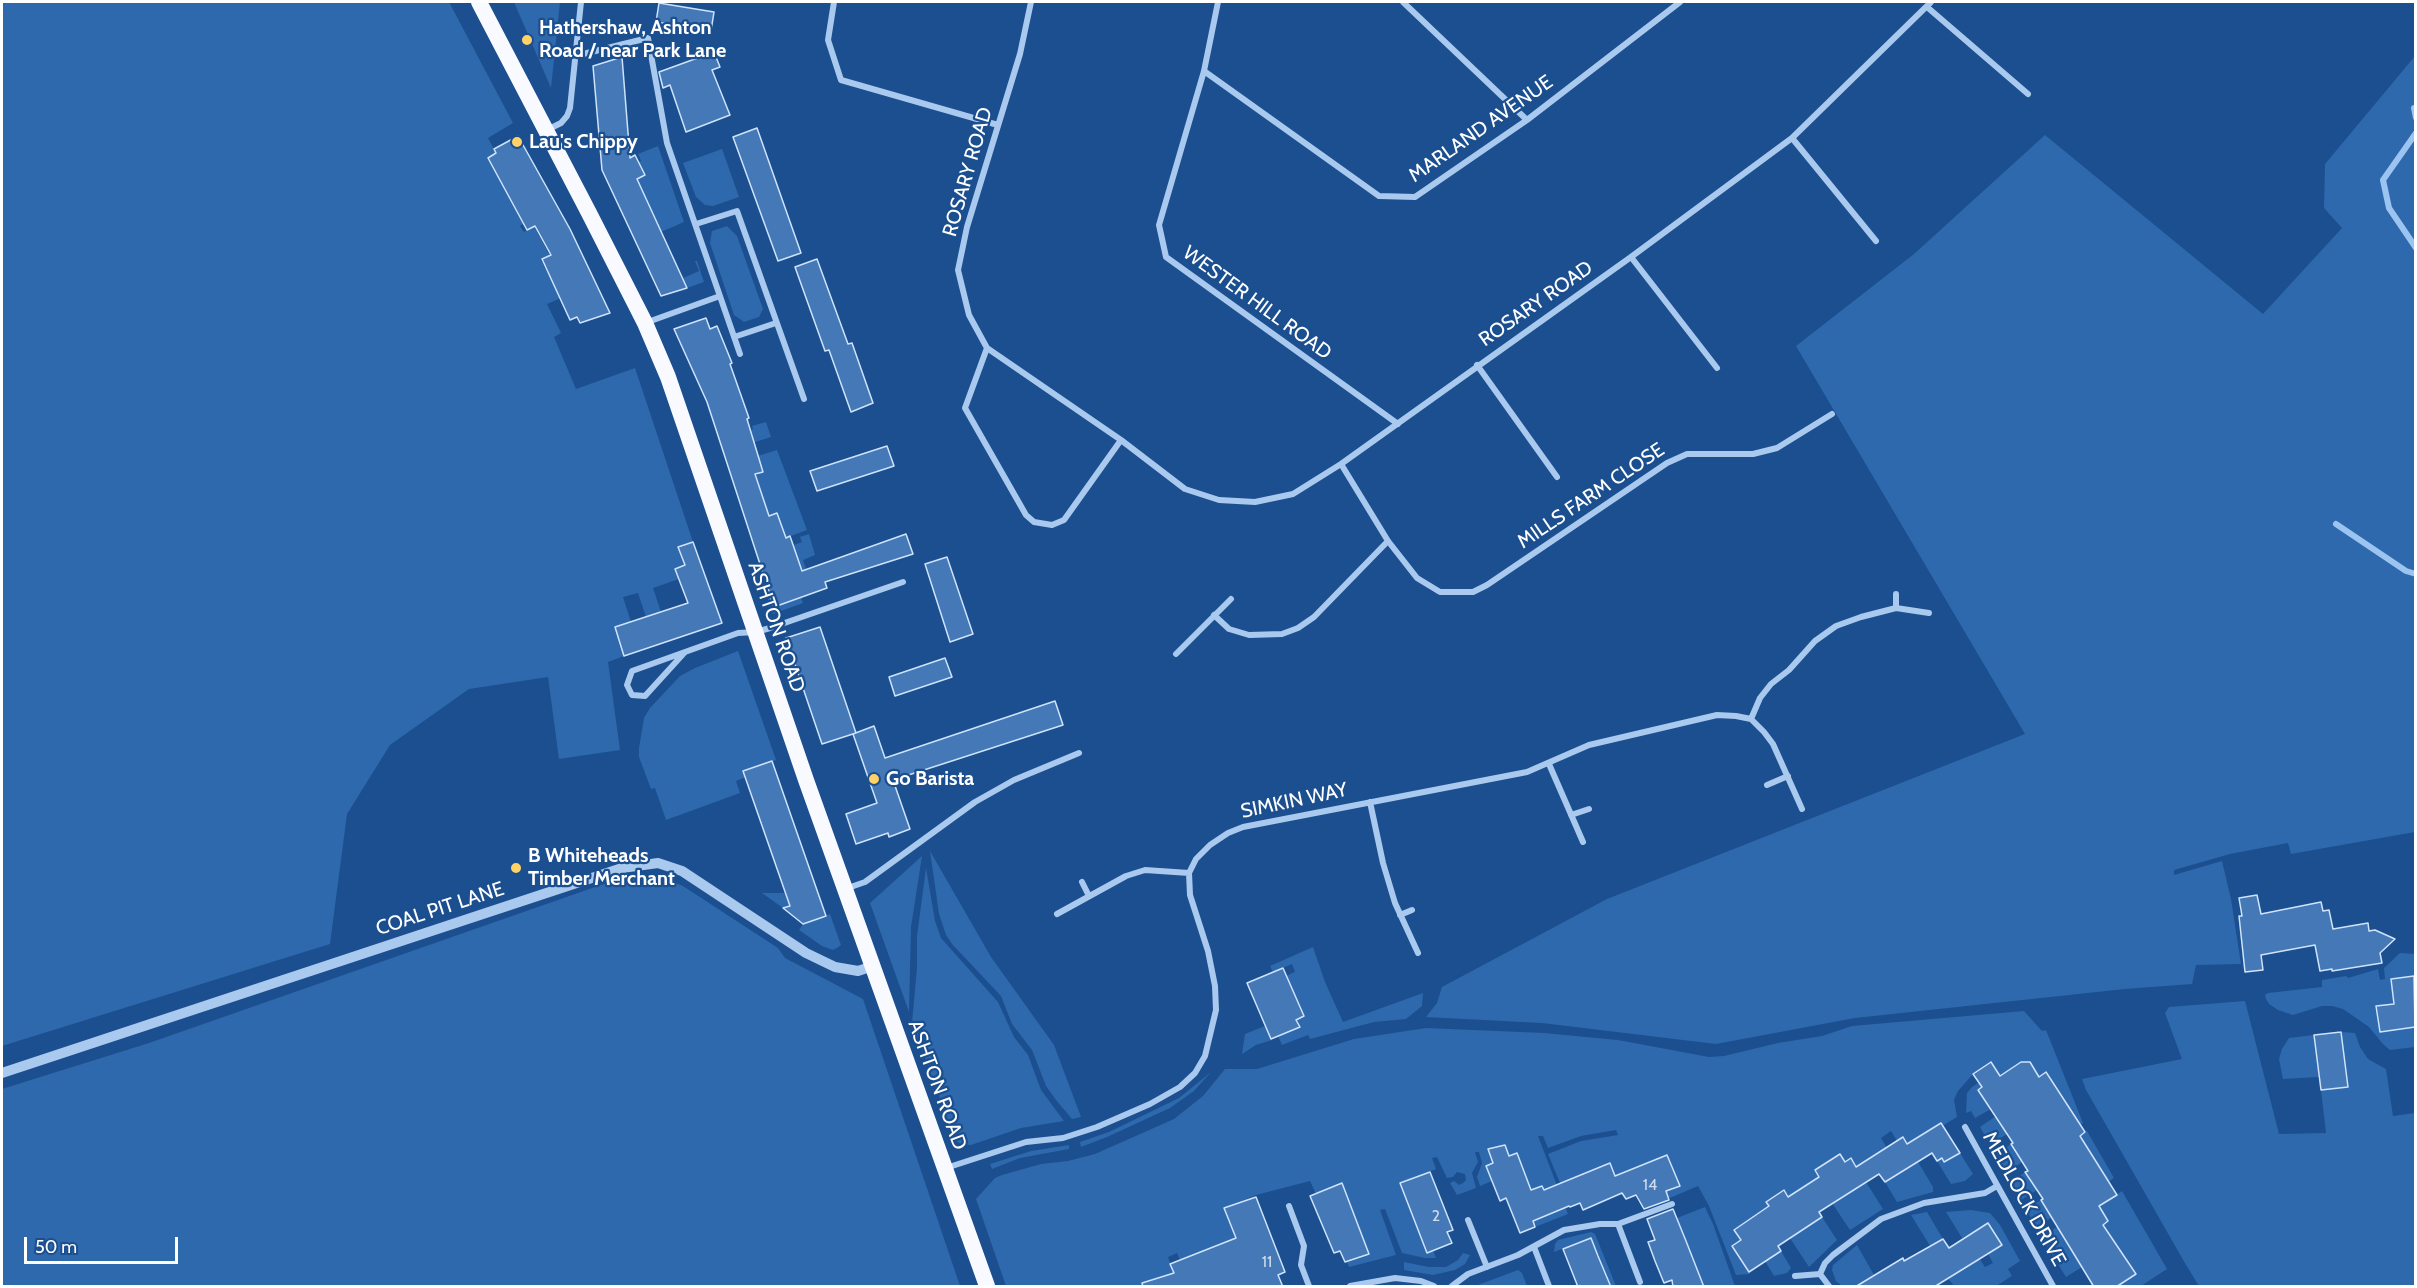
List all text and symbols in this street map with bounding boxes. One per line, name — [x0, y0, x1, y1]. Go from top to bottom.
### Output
place label: Hathershaw, Ashton Road / near Park Lane — [539, 16, 726, 63]
marker: Hathershaw, Ashton Road / near Park Lane — [520, 33, 534, 47]
street label: MARLAND AVENUE — [1404, 70, 1558, 188]
street label: ROSARY ROAD — [938, 105, 998, 239]
place label: Lau's Chippy — [529, 130, 638, 154]
marker: Lau's Chippy — [510, 135, 524, 149]
street label: WESTER HILL ROAD — [1178, 241, 1336, 365]
street label: ROSARY ROAD — [1475, 256, 1597, 352]
street label: MILLS FARM CLOSE — [1513, 438, 1669, 554]
street label: ASHTON ROAD — [742, 559, 810, 695]
place label: Go Barista — [886, 767, 974, 791]
marker: Go Barista — [867, 772, 881, 786]
street label: SIMKIN WAY — [1238, 778, 1350, 824]
place label: B Whiteheads Timber Merchant — [528, 844, 675, 891]
marker: B Whiteheads Timber Merchant — [509, 861, 523, 875]
street label: COAL PIT LANE — [373, 877, 507, 941]
street label: ASHTON ROAD — [902, 1017, 972, 1153]
street label: MEDLOCK DRIVE — [1977, 1128, 2071, 1270]
house number: 14 — [1643, 1175, 1657, 1195]
house number: 2 — [1432, 1206, 1440, 1226]
scale bar — [27, 1225, 182, 1263]
text: 50 m — [35, 1236, 77, 1258]
house number: 11 — [1262, 1252, 1272, 1272]

